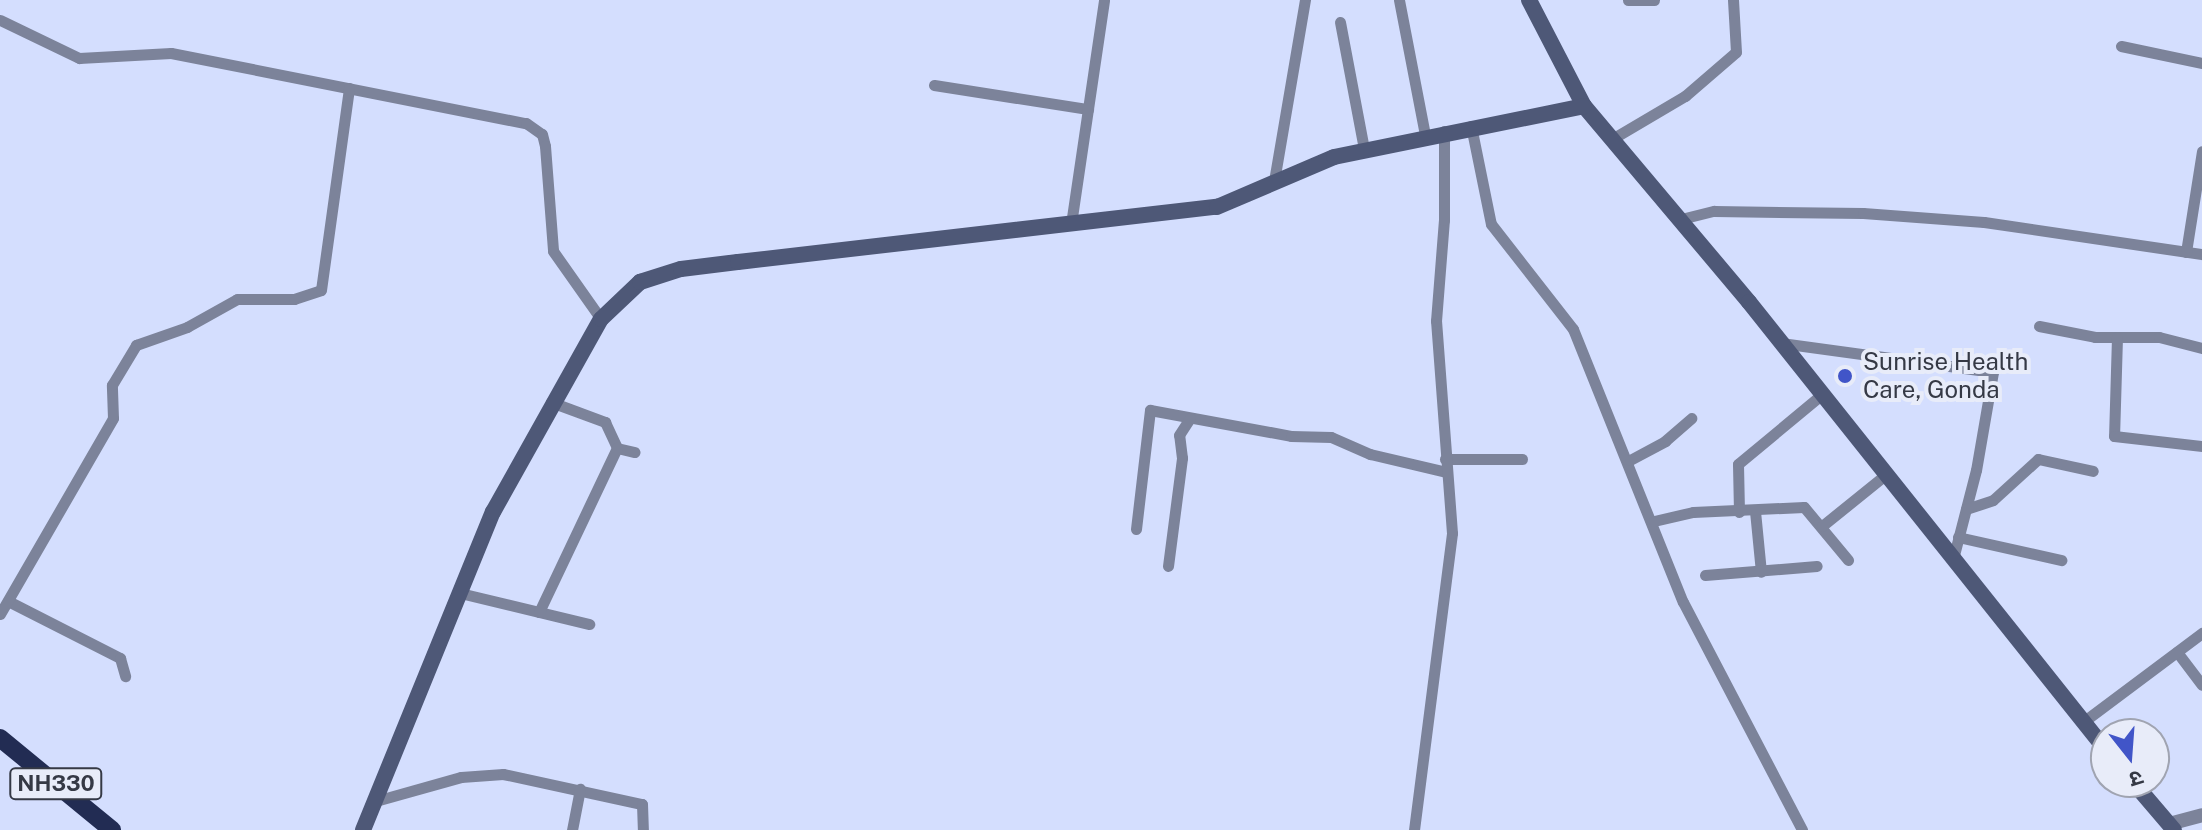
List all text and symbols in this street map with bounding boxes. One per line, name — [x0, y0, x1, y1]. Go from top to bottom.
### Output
place label: Sunrise Health Care, Gonda — [1863, 348, 2028, 404]
marker: Sunrise Health Care, Gonda — [1834, 365, 1856, 387]
north arrow — [2090, 718, 2170, 798]
text: उ — [2126, 765, 2146, 793]
road number: NH330 — [8, 766, 104, 802]

